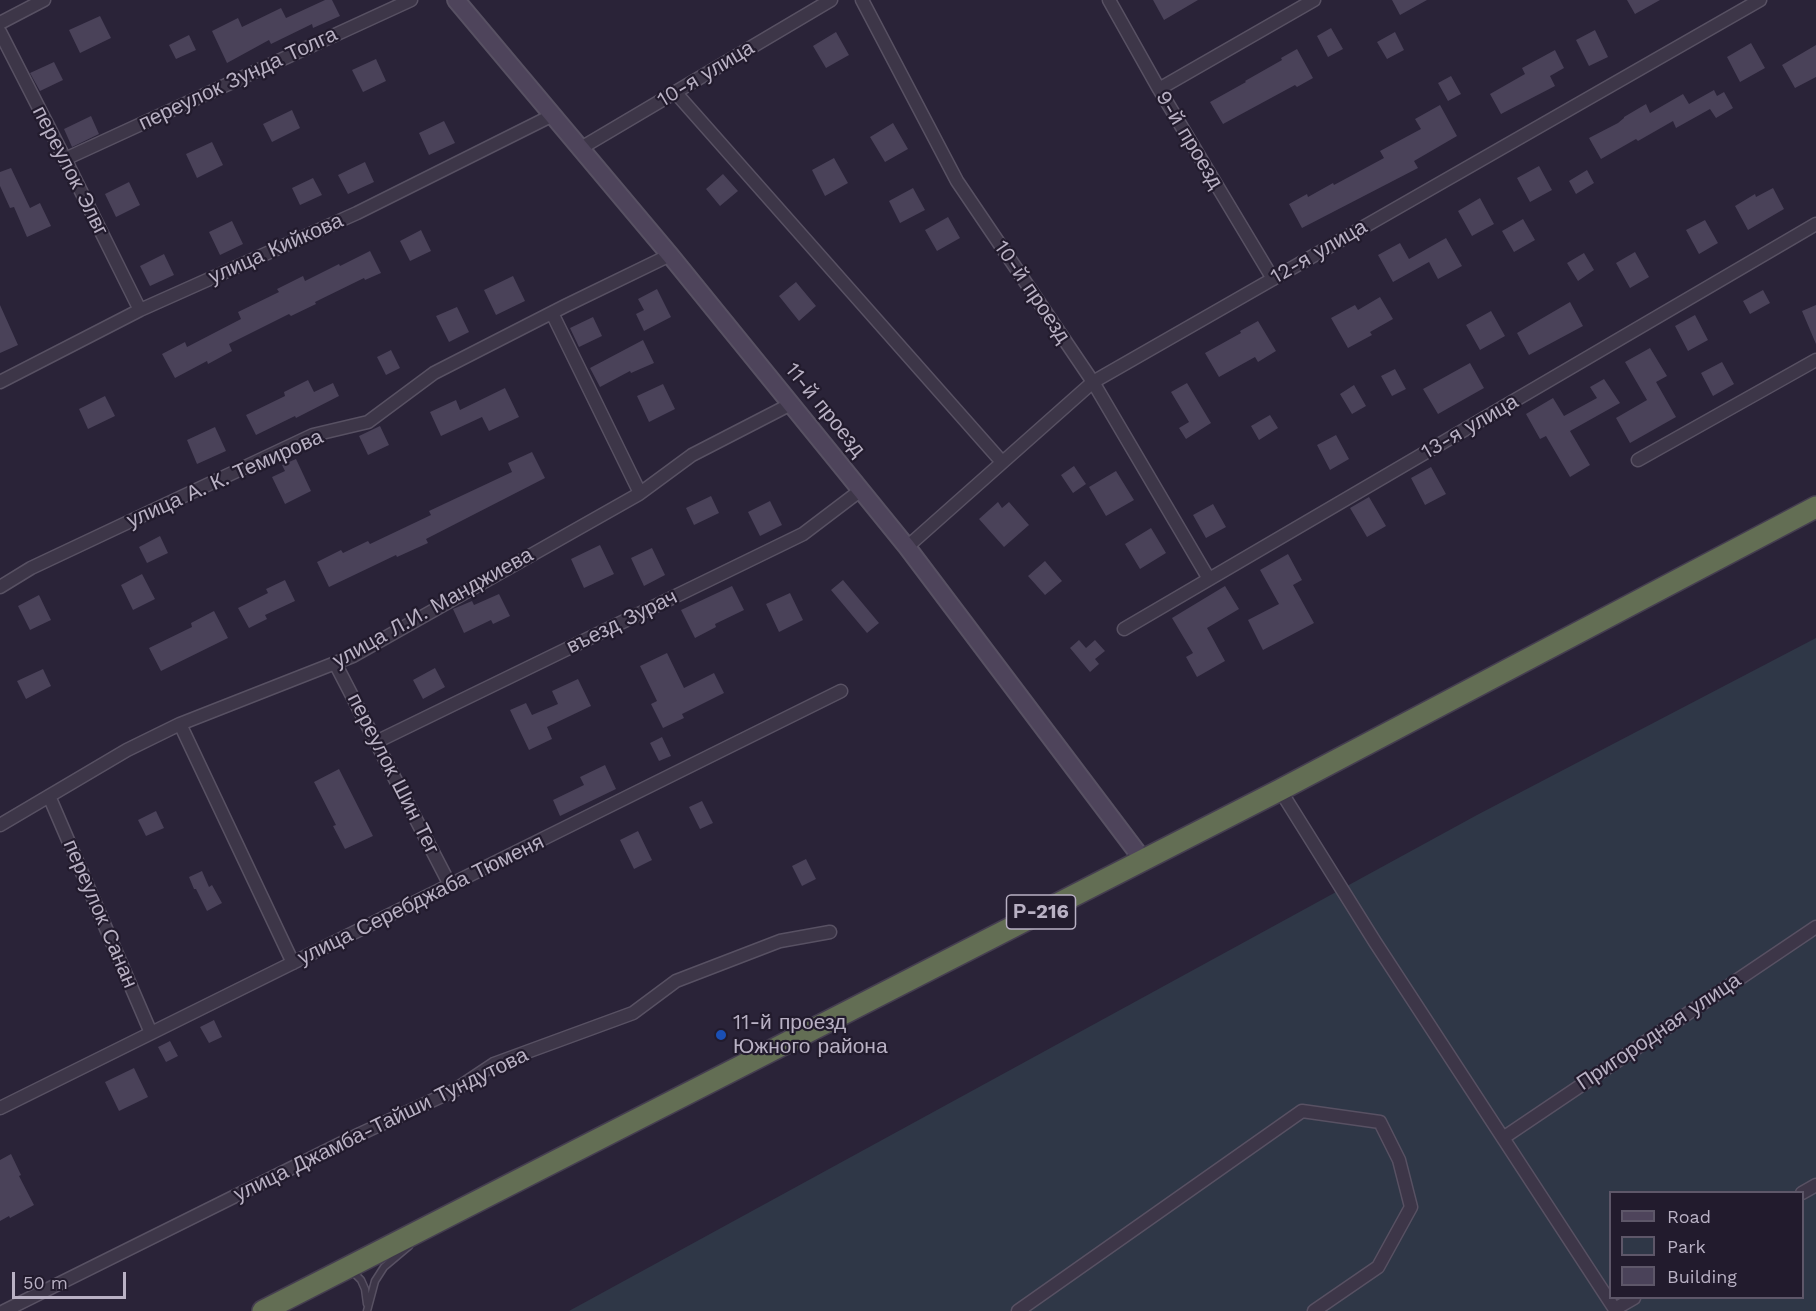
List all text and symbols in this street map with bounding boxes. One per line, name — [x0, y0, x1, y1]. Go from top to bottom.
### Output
street label: переулок Зунда Толга — [135, 22, 341, 136]
street label: 10-я улица — [653, 35, 759, 113]
street label: 9-й проезд — [1150, 86, 1228, 194]
street label: переулок Элвг — [26, 102, 114, 240]
street label: улица Кийкова — [205, 208, 347, 290]
street label: 12-я улица — [1266, 214, 1372, 290]
street label: 10-й проезд — [988, 236, 1076, 348]
street label: 11-й проезд — [780, 358, 870, 462]
street label: 13-я улица — [1417, 389, 1523, 465]
street label: улица А. К. Темирова — [123, 424, 327, 534]
street label: улица Л.И. Манджиева — [328, 542, 538, 674]
street label: въезд Зурач — [562, 584, 682, 660]
street label: переулок Шин Тег — [341, 689, 445, 859]
street label: улица Серебджаба Тюменя — [294, 829, 548, 971]
street label: переулок Санан — [57, 836, 143, 992]
road number: Р-216 — [1006, 895, 1076, 929]
street label: Пригородная улица — [1572, 968, 1746, 1096]
place label: 11-й проезд Южного района — [733, 1010, 888, 1060]
marker: 11-й проезд Южного района — [714, 1028, 728, 1042]
street label: улица Джамба-Тайши Тундутова — [230, 1043, 532, 1207]
legend — [1609, 1191, 1804, 1299]
text: Road — [1667, 1206, 1711, 1227]
text: Park — [1667, 1236, 1706, 1257]
scale bar — [15, 1260, 129, 1298]
text: Building — [1667, 1266, 1737, 1287]
text: 50 m — [23, 1272, 68, 1293]

